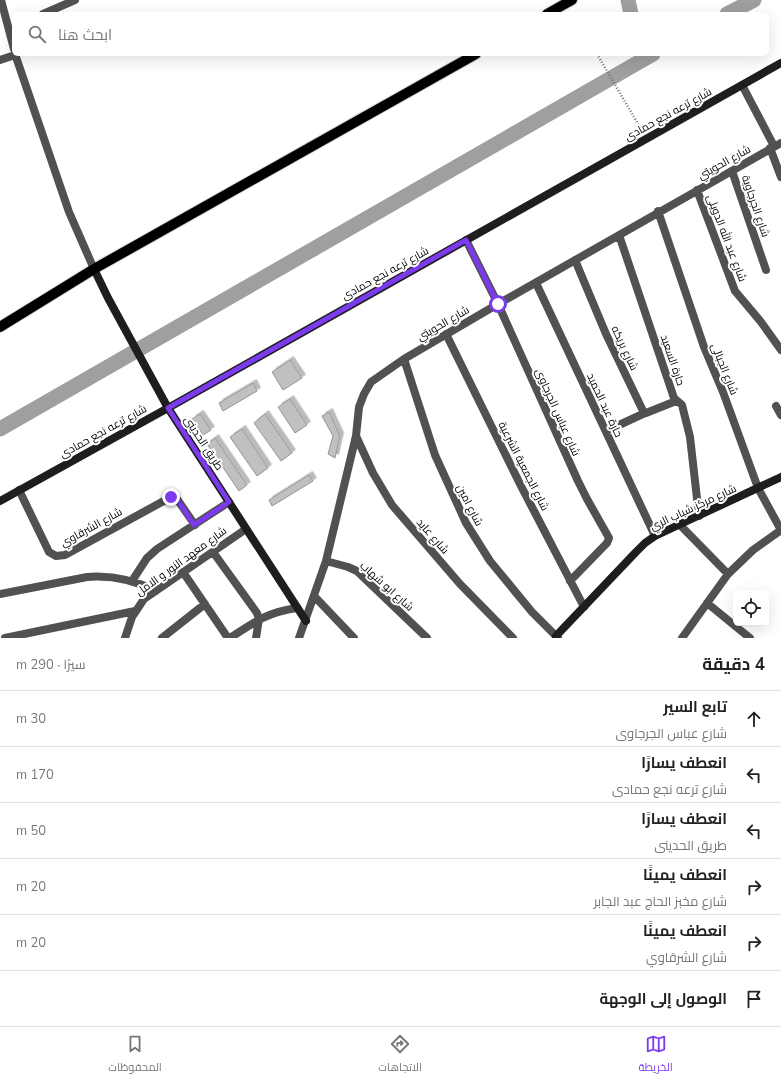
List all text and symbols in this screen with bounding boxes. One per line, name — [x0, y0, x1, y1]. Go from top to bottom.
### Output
search box — [12, 12, 769, 56]
icon: search — [26, 23, 48, 45]
text: ابحث هنا — [58, 25, 112, 45]
street label: شارع ترعه نجع حمادى — [622, 84, 714, 145]
street label: شارع الحويتي — [695, 142, 754, 184]
street label: شارع الجرجاوية — [738, 173, 773, 239]
street label: شارع عبد الله الدويلى — [703, 192, 751, 284]
street label: شارع ترعه نجع حمادى — [339, 243, 431, 304]
route start — [489, 295, 507, 313]
street label: شارع الحويتي — [414, 302, 473, 345]
street label: شارع بريكه — [608, 323, 641, 373]
street label: حارة السعيد — [657, 333, 688, 388]
street label: شارع الجبالى — [707, 341, 742, 397]
street label: شارع عباس الجرجاوى — [531, 366, 584, 458]
street label: حارة عبد الحميد — [583, 371, 626, 440]
street label: شارع ترعه نجع حمادى — [57, 401, 149, 462]
street label: طريق الحدينى — [181, 413, 227, 473]
street label: شارع الجمعية الشرعية — [495, 419, 553, 513]
street label: شارع مركز شباب الري — [648, 481, 739, 535]
street label: شارع امين — [453, 482, 486, 529]
route end — [162, 488, 180, 506]
street label: شارع الشرقاوي — [58, 504, 125, 551]
street label: شارع عايد — [413, 515, 452, 557]
street label: شارع معهد النور و الامل — [133, 523, 230, 600]
street label: شارع ابو شهاب — [357, 558, 417, 615]
map controls — [733, 590, 769, 626]
button: locate — [733, 590, 769, 626]
text: 4 دقيقة — [702, 653, 765, 676]
text: سيرًا · 290 m — [16, 656, 86, 674]
text: تابع السير — [663, 697, 727, 717]
icon: ahead — [743, 708, 765, 730]
text: 30 m — [16, 710, 46, 728]
text: شارع عباس الجرجاوى — [615, 725, 727, 743]
text: انعطف يسارًا — [641, 753, 727, 773]
icon: left — [743, 764, 765, 786]
text: 170 m — [16, 766, 54, 784]
text: شارع ترعه نجع حمادى — [612, 781, 727, 799]
text: انعطف يسارًا — [641, 809, 727, 829]
icon: left — [743, 820, 765, 842]
text: 50 m — [16, 822, 46, 840]
text: طريق الحدينى — [654, 837, 727, 855]
text: انعطف يمينًا — [643, 865, 727, 885]
icon: right — [743, 876, 765, 898]
text: 20 m — [16, 878, 46, 896]
text: شارع مخبز الحاج عبد الجابر — [594, 893, 727, 911]
text: انعطف يمينًا — [643, 921, 727, 941]
icon: right — [743, 932, 765, 954]
text: 20 m — [16, 934, 46, 952]
text: شارع الشرقاوي — [646, 949, 727, 967]
icon: arrive — [743, 988, 765, 1010]
text: الوصول إلى الوجهة — [599, 989, 727, 1009]
tab: المحفوظات — [108, 1033, 162, 1077]
tab: الاتجاهات — [378, 1033, 422, 1077]
tab: الخريطة — [638, 1033, 673, 1077]

